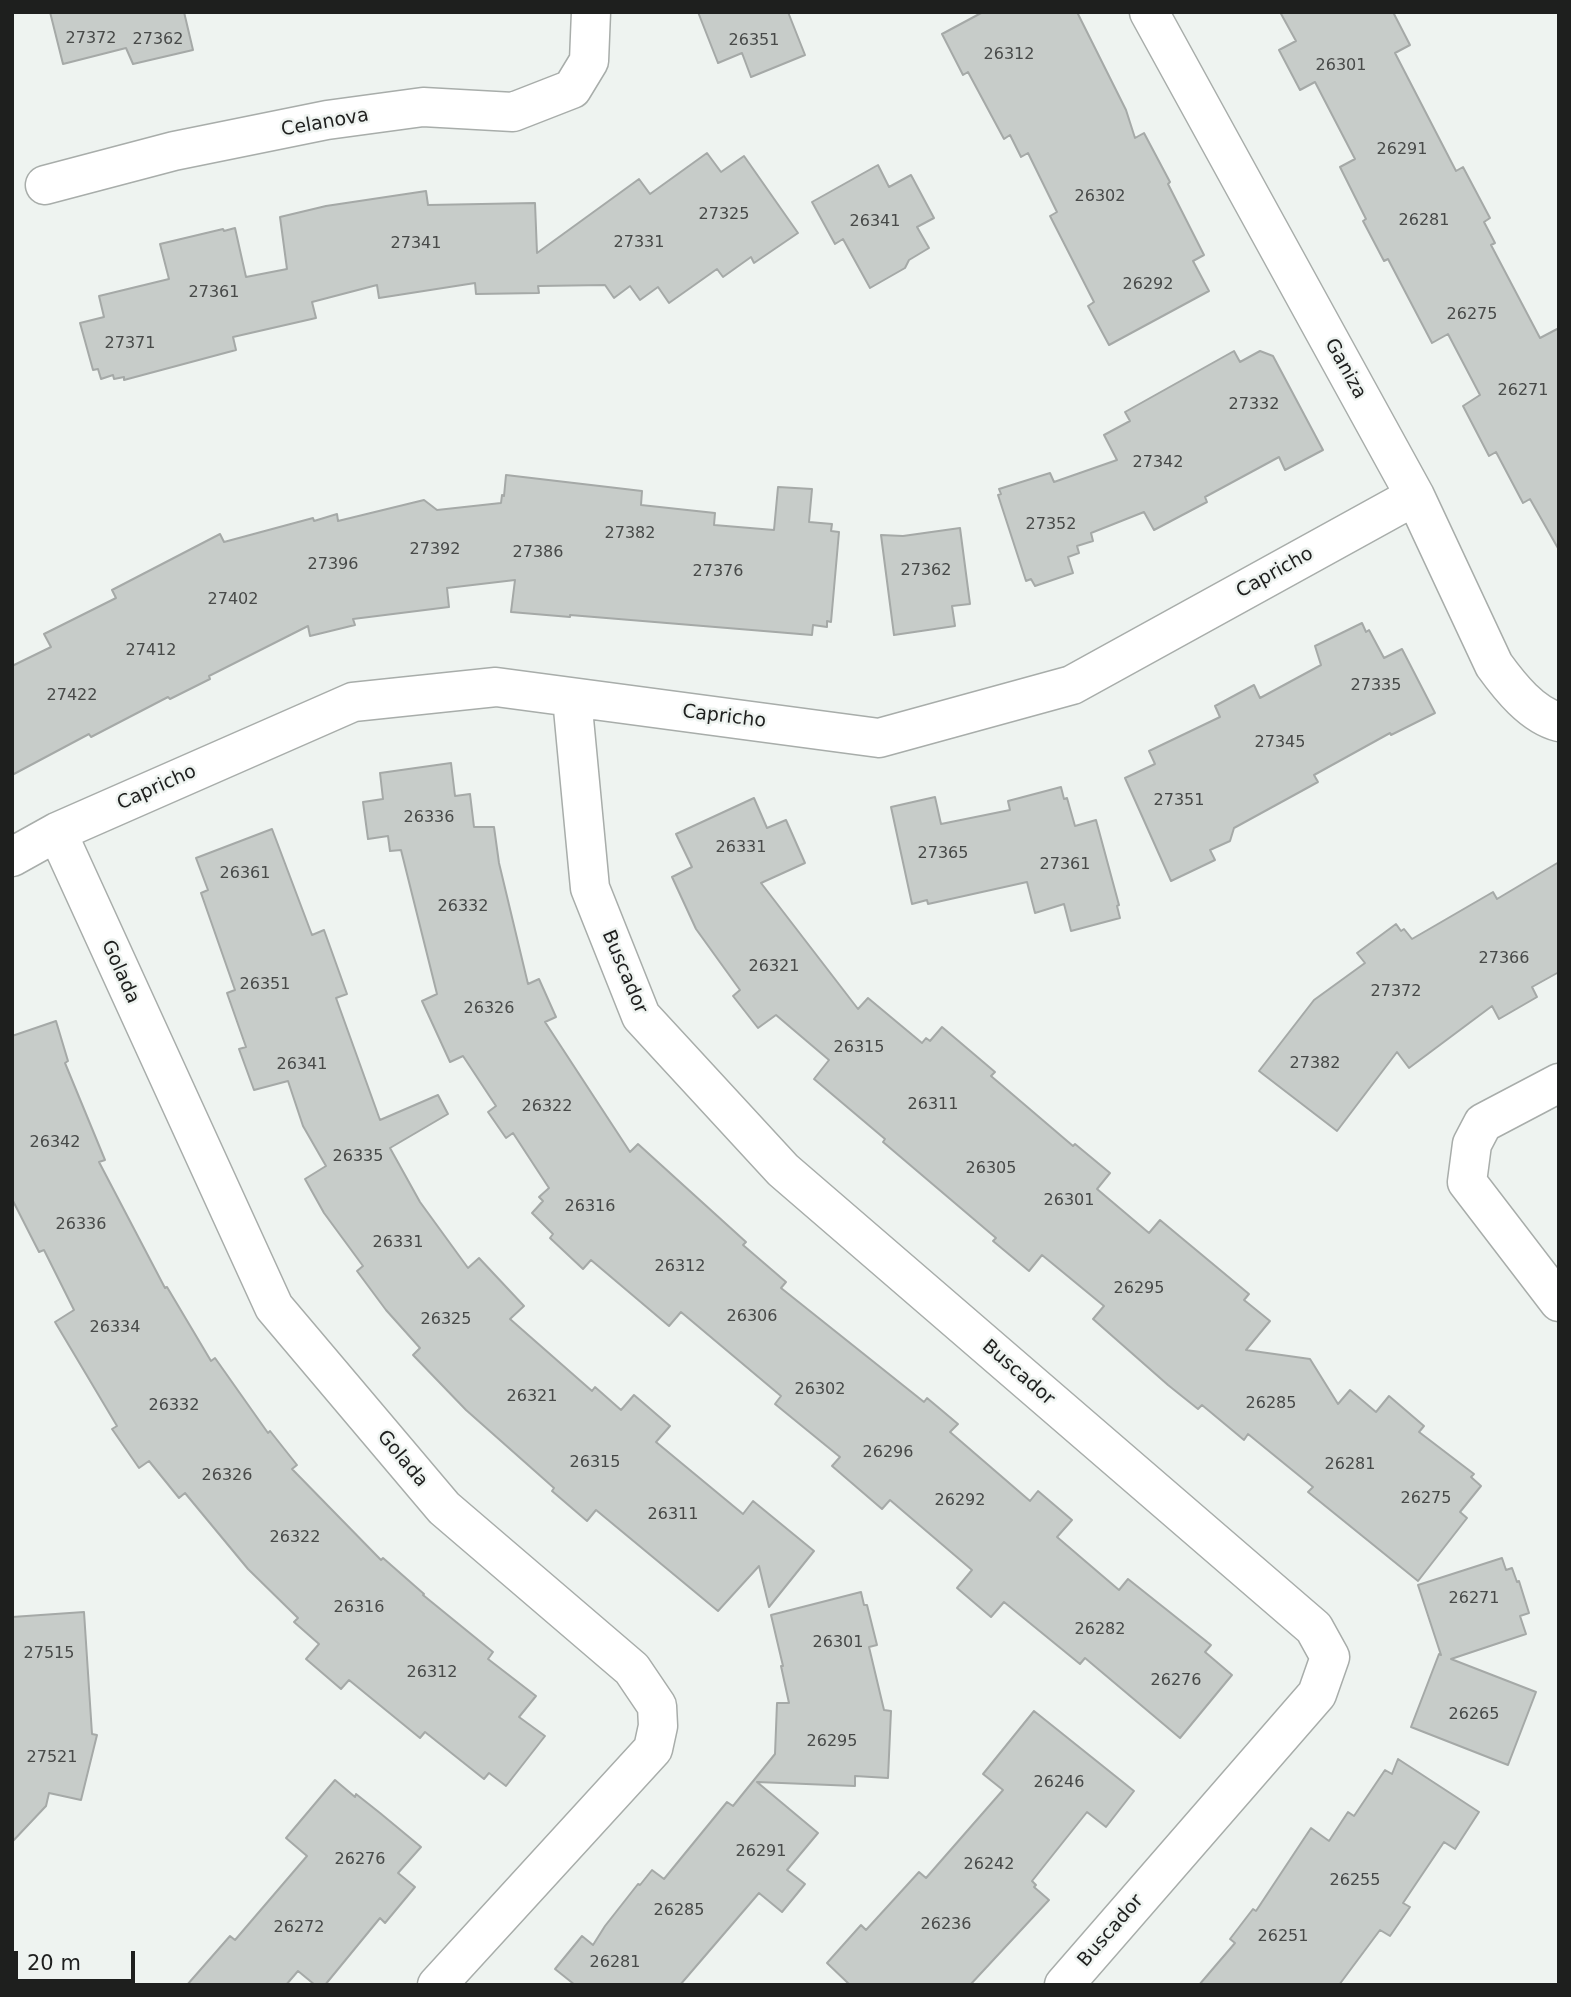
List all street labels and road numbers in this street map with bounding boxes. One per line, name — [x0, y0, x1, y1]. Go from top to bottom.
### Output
street label: Celanova — [279, 104, 371, 142]
street label: Ganiza — [1319, 335, 1371, 403]
street label: Capricho — [1233, 543, 1317, 603]
street label: Capricho — [681, 701, 767, 733]
street label: Capricho — [114, 760, 200, 816]
street label: Buscador — [596, 927, 652, 1017]
street label: Golada — [96, 937, 144, 1007]
street label: Buscador — [977, 1335, 1059, 1411]
street label: Golada — [372, 1426, 432, 1492]
street label: Buscador — [1073, 1890, 1149, 1972]

